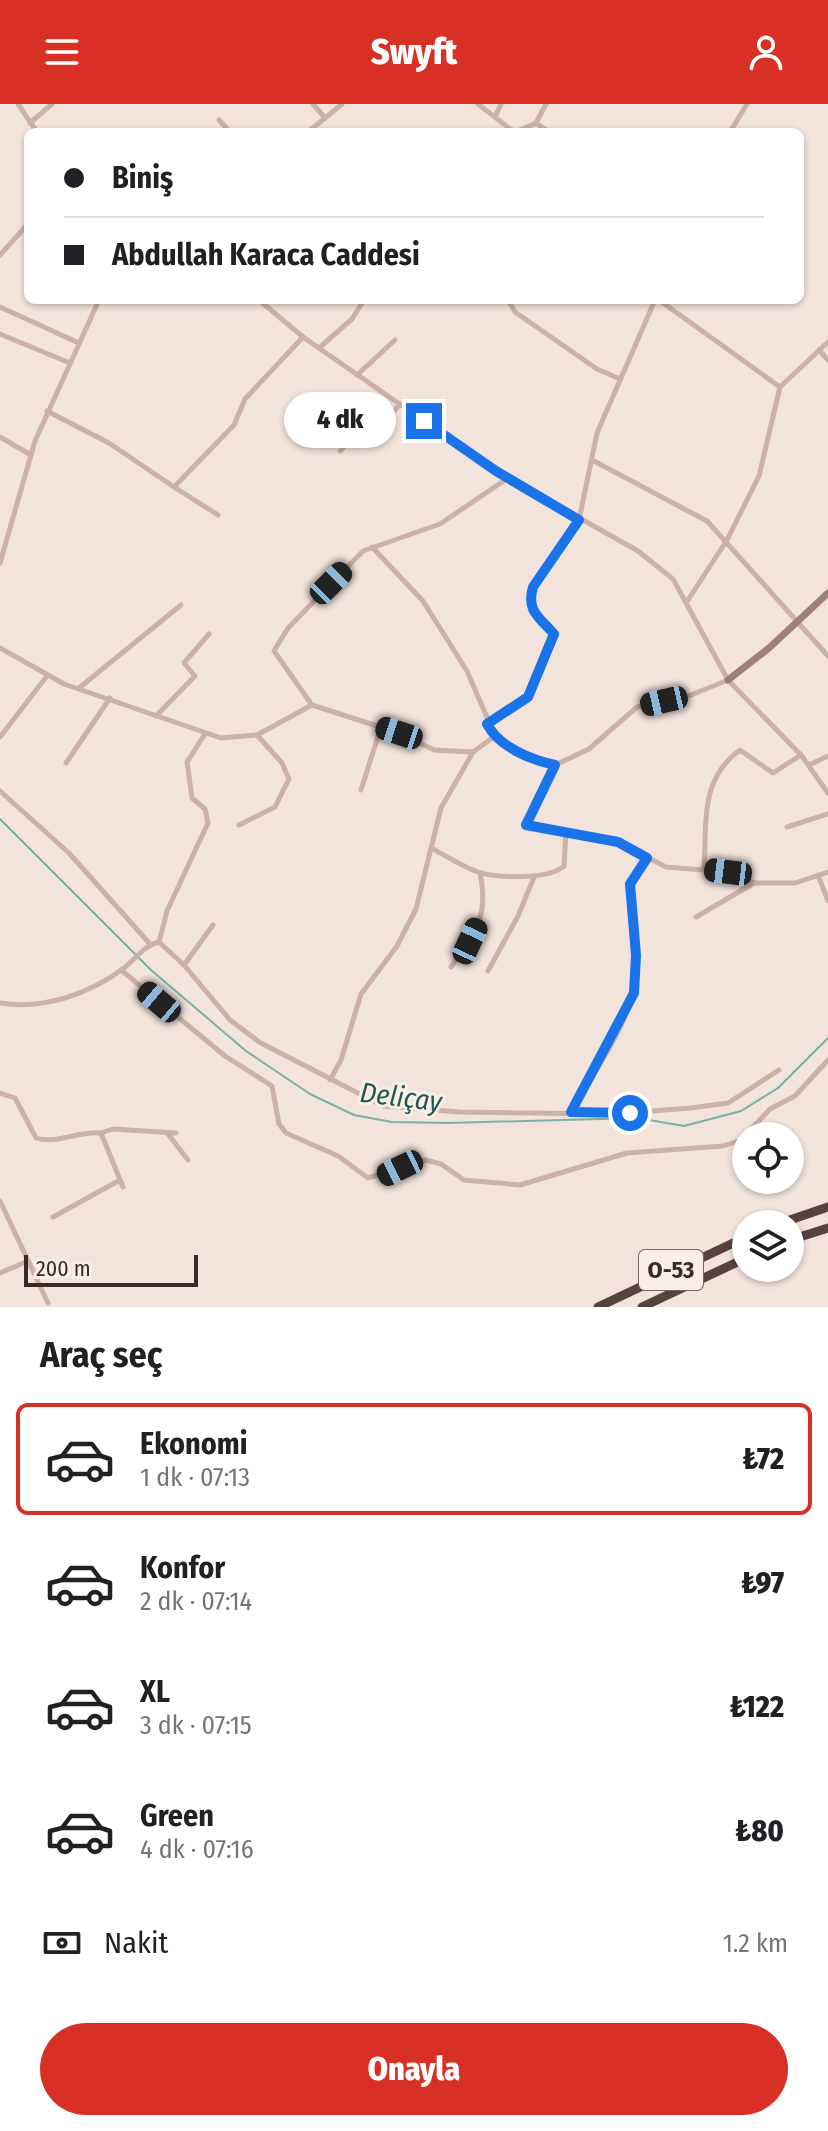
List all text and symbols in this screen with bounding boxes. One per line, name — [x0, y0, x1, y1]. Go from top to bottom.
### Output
icon: menu — [40, 30, 84, 74]
text: Swyft — [371, 30, 457, 74]
icon: person — [744, 30, 788, 74]
text: Biniş — [112, 160, 173, 196]
text: Abdullah Karaca Caddesi — [112, 237, 420, 273]
callout: 4 dk — [284, 393, 396, 449]
route end — [406, 403, 442, 439]
text: 4 dk — [317, 404, 363, 435]
car — [306, 558, 356, 608]
car — [638, 684, 690, 718]
car — [372, 714, 426, 752]
car — [703, 857, 753, 887]
car — [449, 914, 491, 968]
car — [133, 977, 185, 1027]
water label: Deliçay — [358, 1076, 445, 1119]
route start — [612, 1095, 648, 1131]
map controls — [732, 1122, 804, 1282]
button: locate — [732, 1122, 804, 1194]
car — [373, 1147, 427, 1189]
button: layers — [732, 1210, 804, 1282]
road number: O-53 — [639, 1250, 703, 1290]
scale bar — [24, 1251, 198, 1287]
text: 200 m — [36, 1255, 91, 1282]
text: Araç seç — [40, 1333, 162, 1377]
icon: car — [44, 1423, 116, 1495]
text: Ekonomi — [140, 1426, 248, 1462]
text: ₺72 — [742, 1441, 784, 1477]
text: 1 dk · 07:13 — [140, 1462, 250, 1493]
icon: car — [44, 1547, 116, 1619]
text: Konfor — [140, 1550, 225, 1586]
text: ₺97 — [741, 1565, 784, 1601]
text: 2 dk · 07:14 — [140, 1586, 252, 1617]
icon: car — [44, 1671, 116, 1743]
text: XL — [140, 1674, 170, 1710]
text: ₺122 — [729, 1689, 784, 1725]
text: 3 dk · 07:15 — [140, 1710, 252, 1741]
icon: car — [44, 1795, 116, 1867]
text: Green — [140, 1798, 214, 1834]
text: ₺80 — [735, 1813, 784, 1849]
text: 4 dk · 07:16 — [140, 1834, 254, 1865]
icon: cash — [40, 1921, 84, 1965]
text: Nakit — [104, 1925, 168, 1961]
text: 1.2 km — [723, 1928, 788, 1959]
button: Onayla — [40, 2023, 788, 2115]

